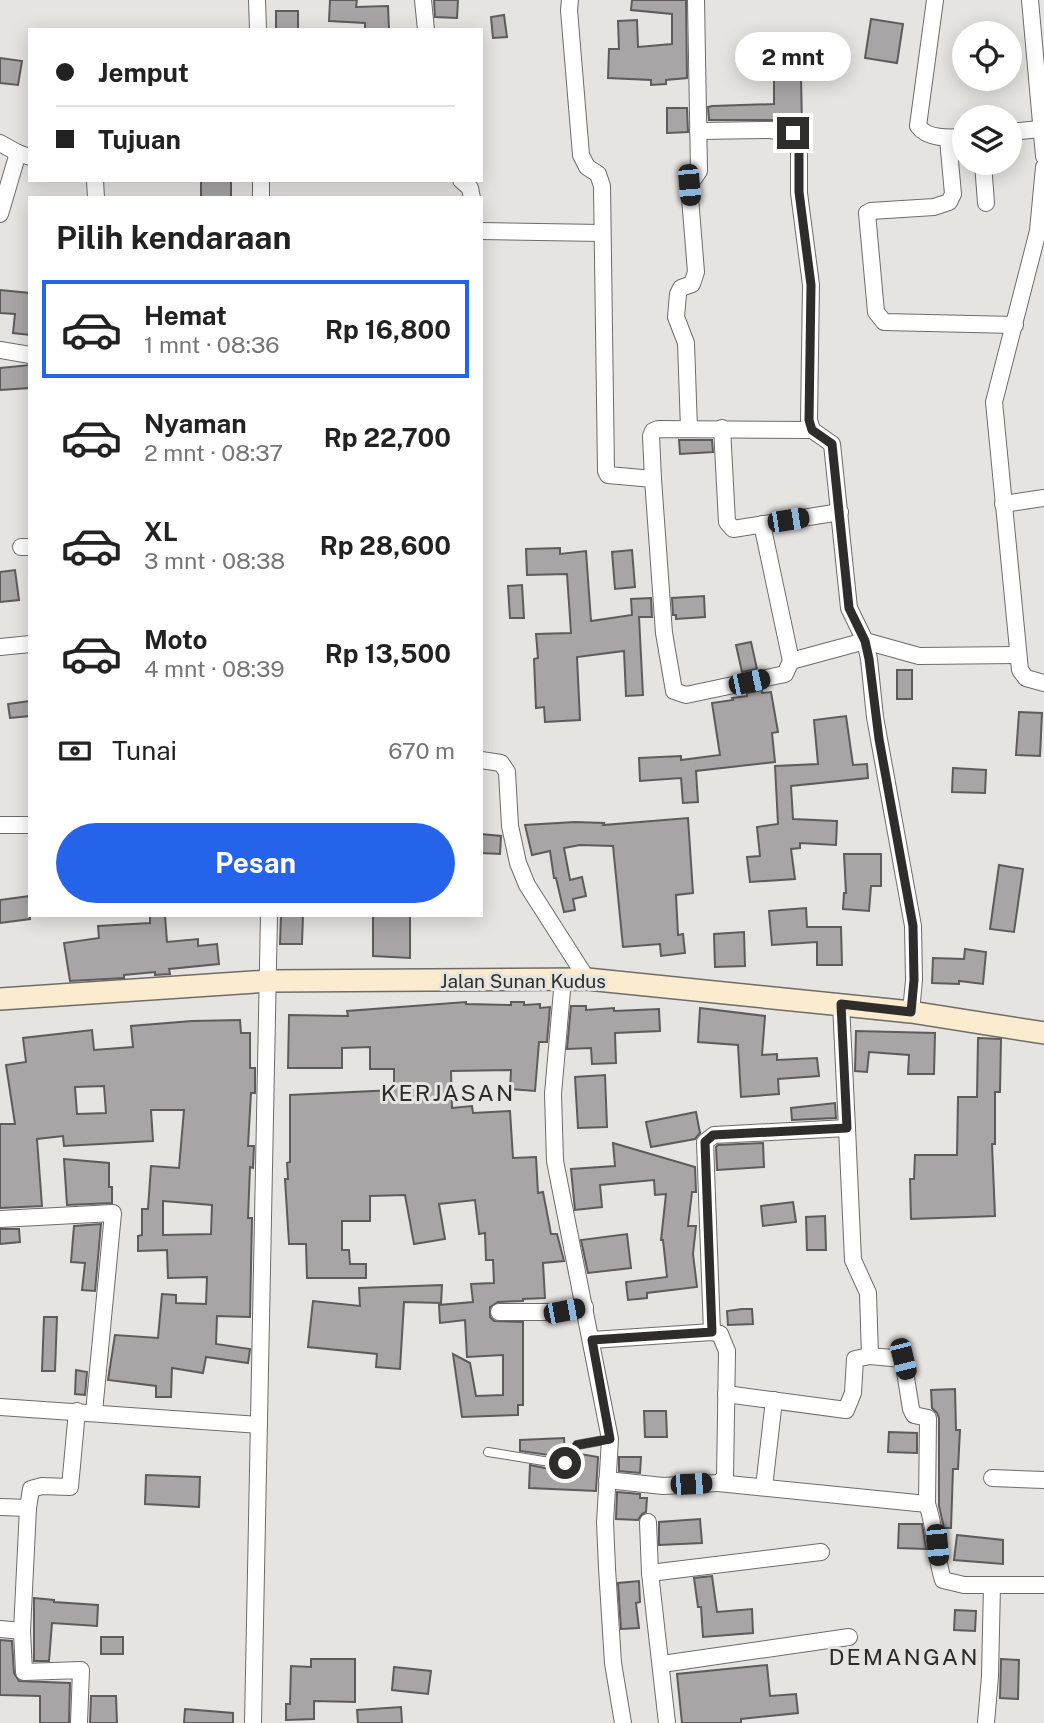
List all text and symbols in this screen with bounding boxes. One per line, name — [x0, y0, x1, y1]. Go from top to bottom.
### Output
map controls — [952, 21, 1022, 175]
button: locate — [952, 21, 1022, 91]
callout: 2 mnt — [735, 32, 851, 80]
text: 2 mnt — [761, 43, 825, 70]
text: Jemput — [98, 57, 189, 88]
button: layers — [952, 105, 1022, 175]
route end — [777, 117, 809, 149]
text: Tujuan — [98, 124, 181, 155]
car — [677, 163, 702, 207]
text: Pilih kendaraan — [56, 219, 291, 256]
icon: car — [60, 298, 123, 361]
text: Hemat — [144, 300, 227, 331]
text: Rp 16,800 — [325, 314, 451, 345]
text: 1 mnt · 08:36 — [144, 331, 280, 358]
icon: car — [60, 406, 123, 469]
text: Nyaman — [144, 408, 247, 439]
text: Rp 22,700 — [324, 422, 451, 453]
text: 2 mnt · 08:37 — [144, 439, 283, 466]
car — [766, 506, 811, 534]
icon: car — [60, 514, 123, 577]
text: XL — [144, 516, 178, 547]
text: Rp 28,600 — [320, 530, 451, 561]
text: 3 mnt · 08:38 — [144, 547, 285, 574]
icon: car — [60, 622, 123, 685]
text: Moto — [144, 624, 207, 655]
text: Rp 13,500 — [325, 638, 451, 669]
text: 4 mnt · 08:39 — [144, 655, 285, 682]
car — [727, 667, 772, 697]
icon: cash — [56, 732, 94, 770]
text: Tunai — [112, 735, 177, 766]
text: 670 m — [388, 737, 455, 764]
button: Pesan — [56, 823, 455, 903]
street label: Jalan Sunan Kudus — [440, 970, 606, 992]
district label: KERJASAN — [381, 1079, 515, 1106]
car — [542, 1297, 587, 1325]
car — [888, 1336, 919, 1382]
route start — [549, 1447, 581, 1479]
car — [670, 1472, 713, 1496]
car — [925, 1523, 950, 1567]
district label: DEMANGAN — [828, 1643, 980, 1670]

